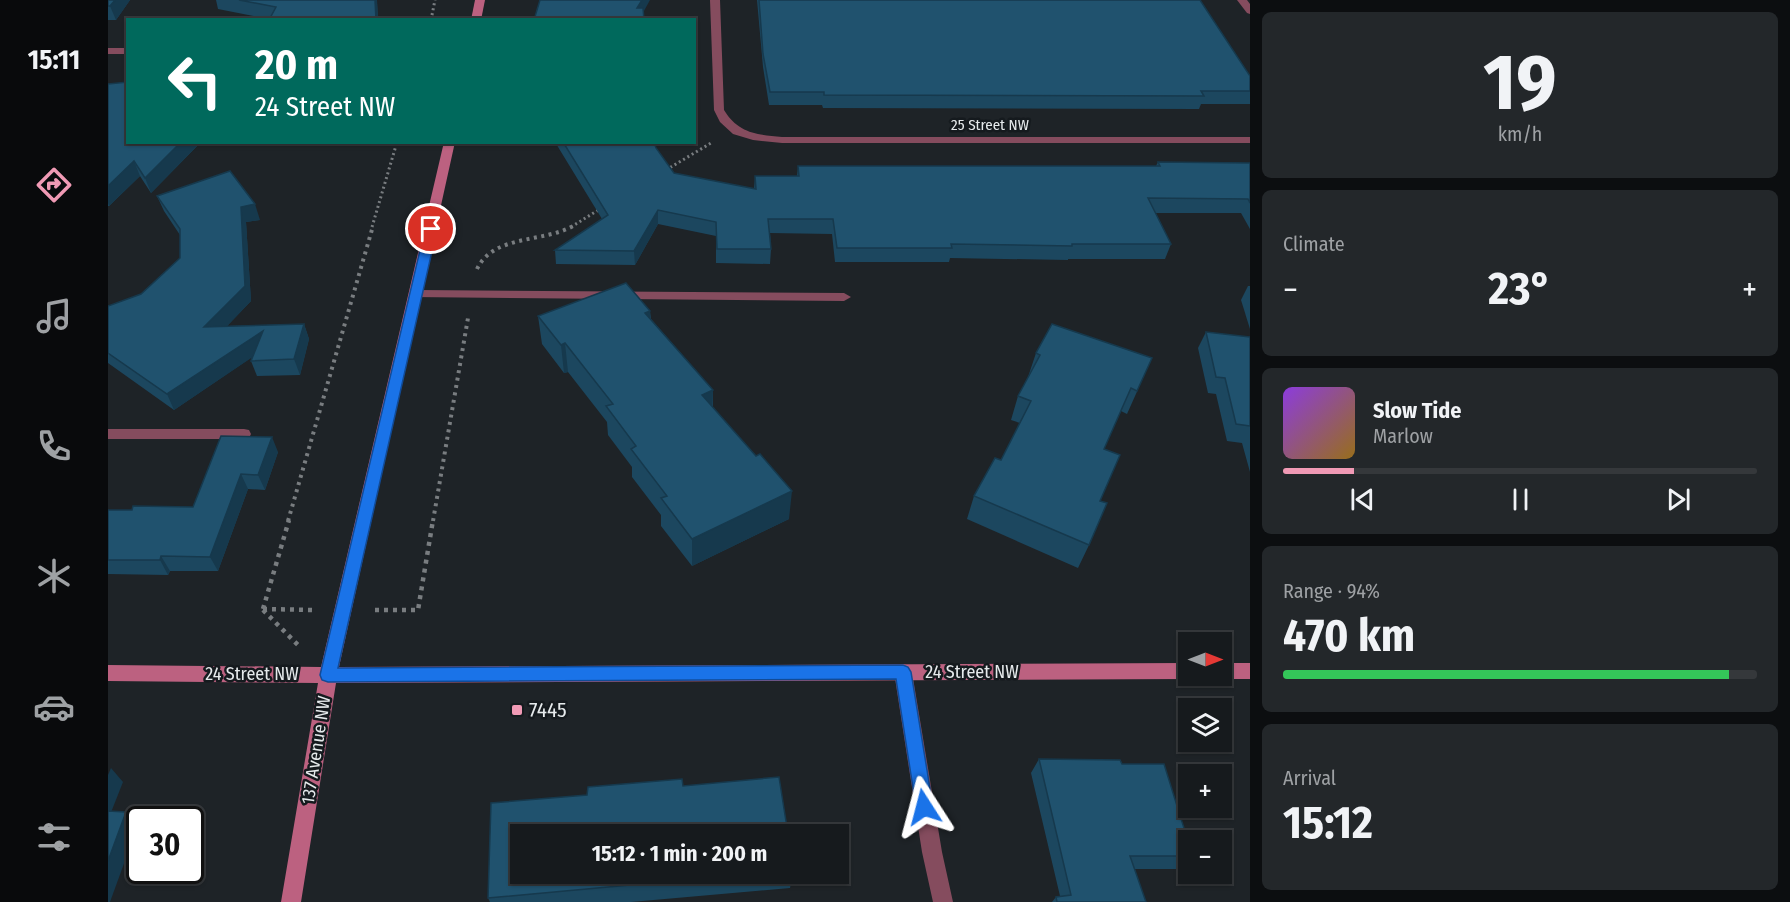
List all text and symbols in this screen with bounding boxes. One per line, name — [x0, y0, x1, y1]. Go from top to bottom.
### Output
text: 19 — [1483, 36, 1557, 130]
text: 20 m — [255, 40, 338, 90]
icon: left — [156, 42, 234, 120]
text: 15:11 — [28, 44, 80, 76]
text: 24 Street NW — [255, 91, 395, 123]
street label: 25 Street NW — [951, 116, 1029, 134]
text: km/h — [1498, 122, 1542, 146]
icon: directions — [33, 164, 75, 206]
pin — [405, 203, 456, 254]
icon: arrive — [414, 212, 447, 245]
text: Climate — [1283, 232, 1345, 256]
text: 23° — [1488, 262, 1552, 316]
text: − — [1283, 270, 1298, 310]
text: + — [1742, 270, 1757, 310]
icon: music — [33, 295, 75, 337]
text: Slow Tide — [1373, 397, 1461, 424]
text: Marlow — [1373, 424, 1433, 448]
icon: phone — [33, 425, 75, 467]
icon: previous — [1346, 483, 1379, 516]
icon: pause — [1504, 483, 1537, 516]
icon: next — [1662, 483, 1695, 516]
icon: climate — [33, 555, 75, 597]
text: Range · 94% — [1283, 579, 1380, 603]
text: 470 km — [1283, 609, 1415, 663]
north arrow — [1178, 632, 1232, 686]
map controls — [1178, 632, 1232, 884]
street label: 24 Street NW — [925, 661, 1019, 683]
street label: 24 Street NW — [205, 663, 299, 685]
icon: car — [33, 686, 75, 728]
street label: 137 Avenue NW — [297, 694, 335, 806]
place label: 7445 — [529, 697, 567, 723]
button: layers — [1178, 698, 1232, 752]
marker: 7445 — [510, 703, 524, 717]
button: + — [1178, 764, 1232, 818]
text: Arrival — [1283, 766, 1336, 790]
position arrow — [892, 775, 956, 839]
text: 15:12 — [1283, 796, 1373, 850]
speed limit sign: 30 — [126, 806, 204, 884]
icon: filters — [33, 816, 75, 858]
button: − — [1178, 830, 1232, 884]
text: 15:12 · 1 min · 200 m — [592, 840, 767, 867]

